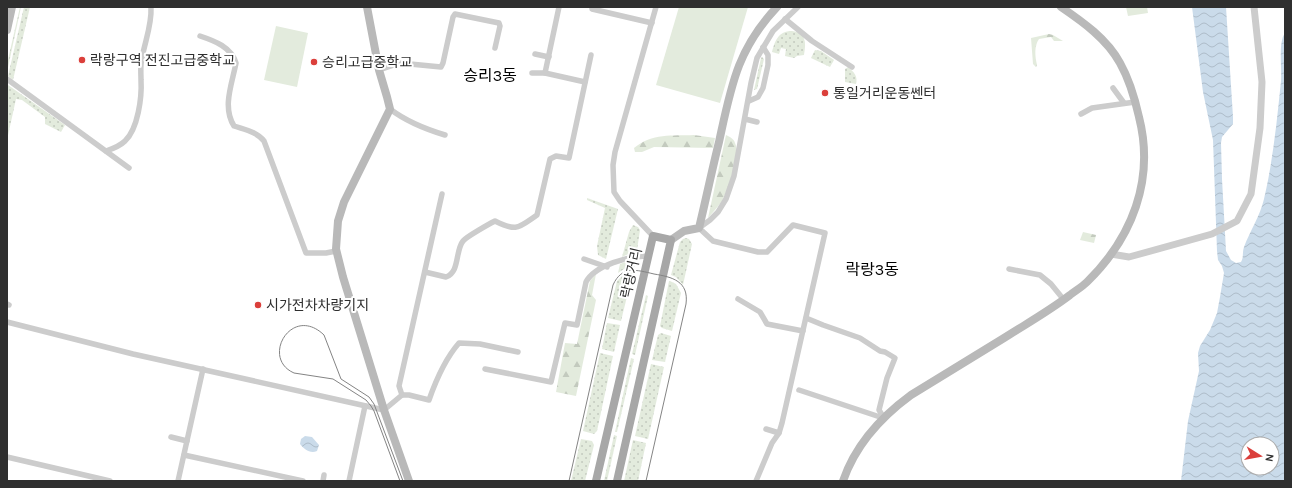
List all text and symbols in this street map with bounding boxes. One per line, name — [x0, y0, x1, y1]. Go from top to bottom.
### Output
place label: 락랑구역 전진고급중학교 — [90, 52, 235, 69]
place label: 승리고급중학교 — [322, 54, 412, 71]
marker: 락랑구역 전진고급중학교 — [77, 55, 87, 65]
marker: 승리고급중학교 — [309, 57, 319, 67]
district label: 승리3동 — [463, 66, 517, 85]
place label: 통일거리운동쎈터 — [833, 85, 936, 102]
marker: 통일거리운동쎈터 — [820, 88, 830, 98]
street label: 락랑거리 — [617, 246, 646, 300]
district label: 락랑3동 — [845, 260, 899, 279]
place label: 시가전차차량기지 — [266, 297, 369, 314]
marker: 시가전차차량기지 — [253, 300, 263, 310]
north arrow — [1240, 436, 1280, 476]
text: N — [1262, 453, 1276, 463]

